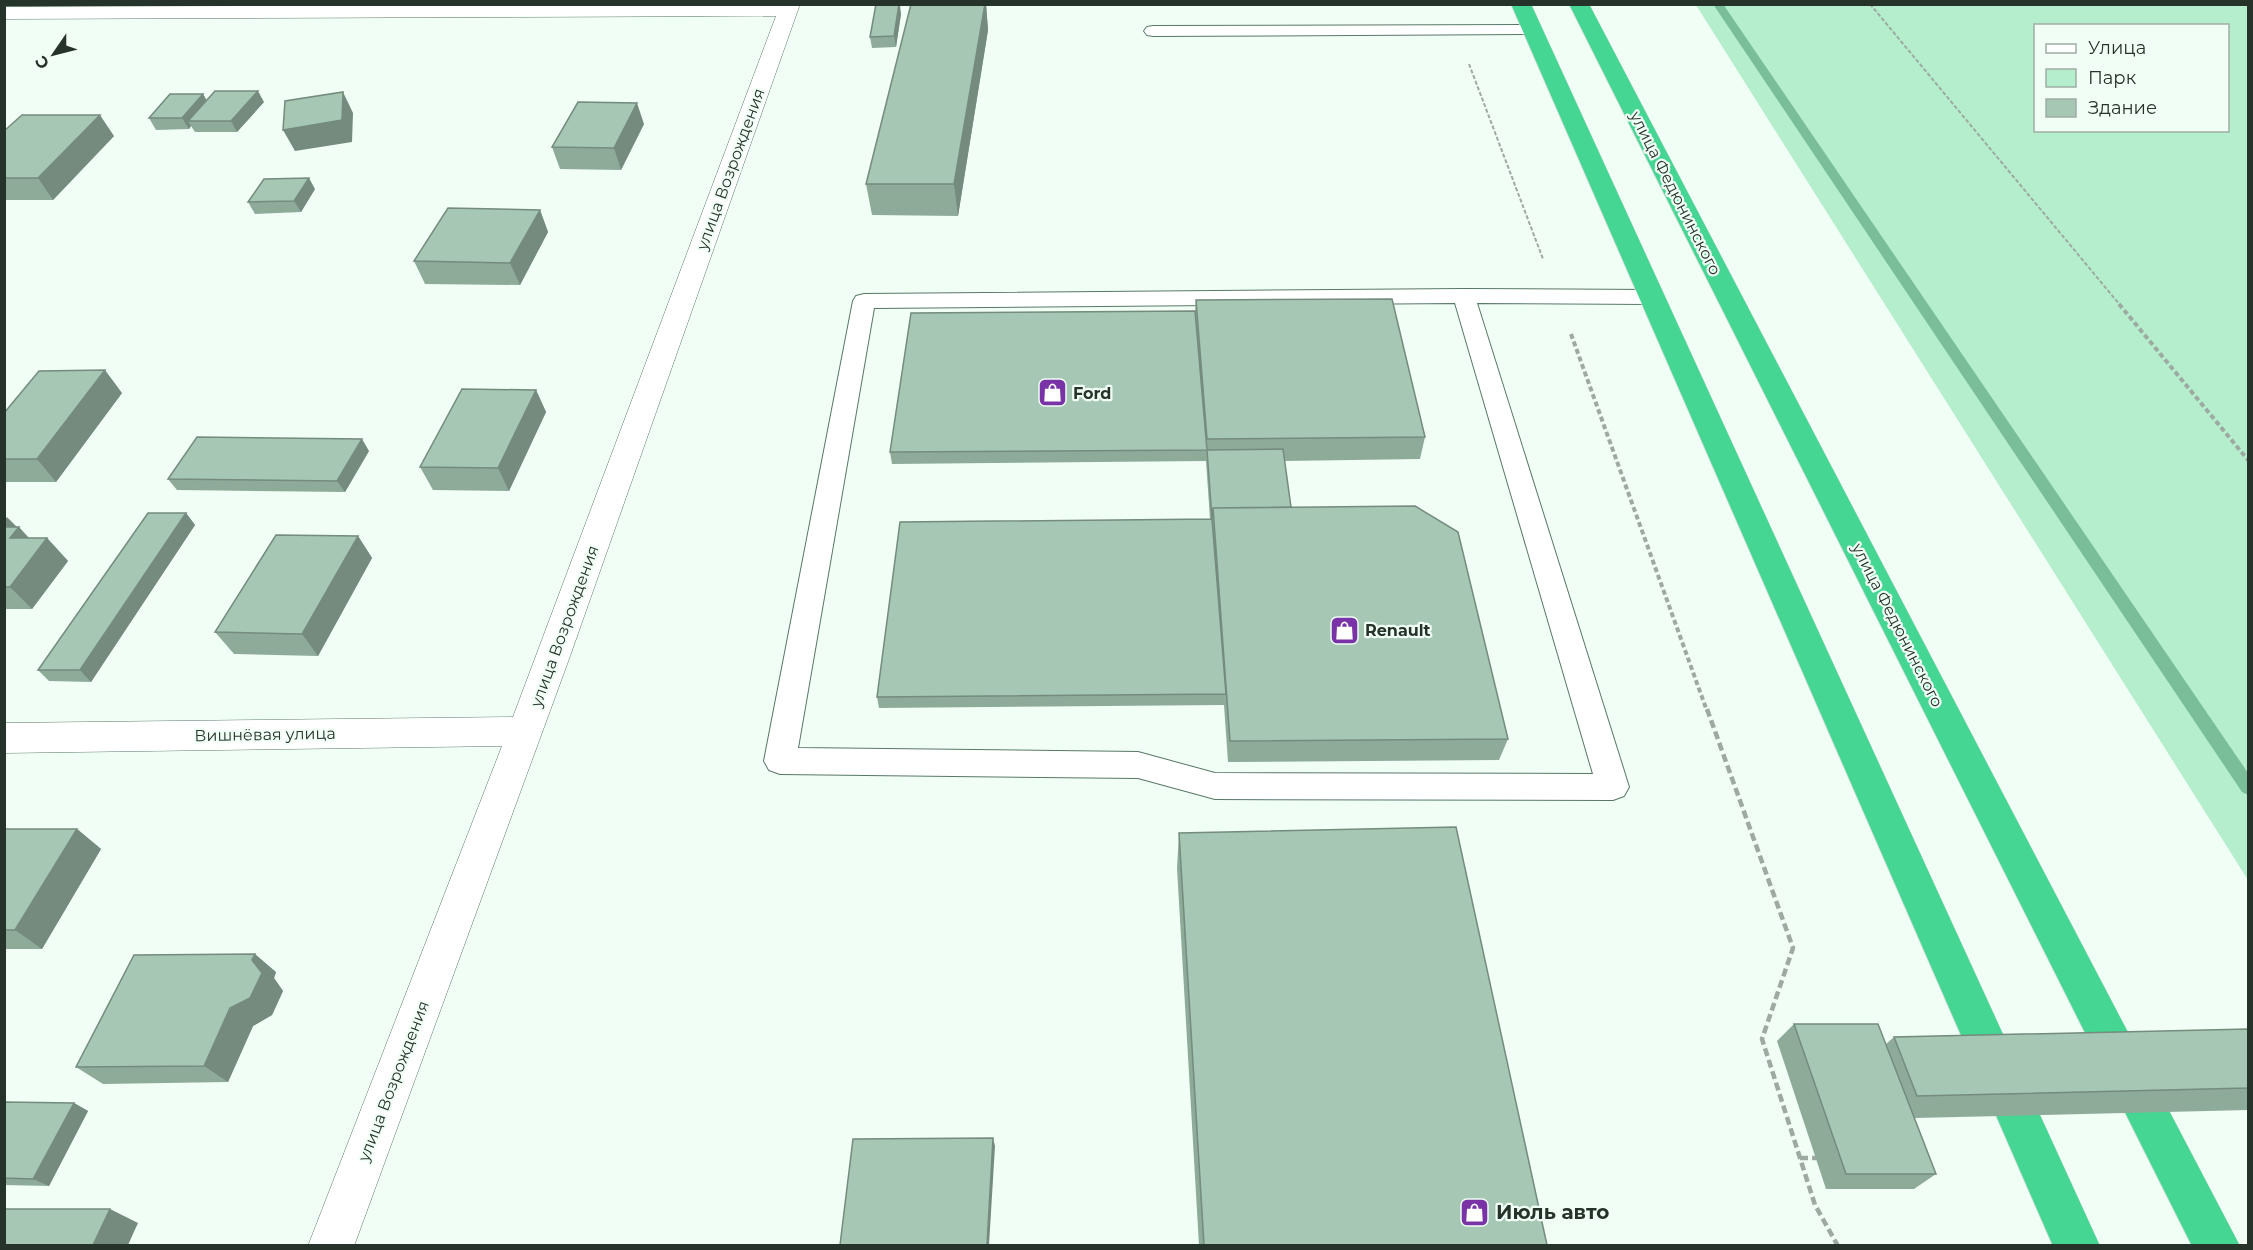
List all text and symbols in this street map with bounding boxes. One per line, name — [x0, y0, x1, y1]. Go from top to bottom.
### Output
north arrow — [24, 24, 84, 84]
legend — [2034, 24, 2229, 132]
text: Улица — [2088, 37, 2146, 59]
text: С — [31, 52, 53, 73]
text: Парк — [2088, 67, 2137, 89]
street label: улица Возрождения — [692, 86, 769, 254]
text: Здание — [2088, 97, 2157, 119]
street label: улица Федюнинского — [1626, 107, 1725, 278]
shop icon: Ford — [1036, 377, 1068, 409]
place label: Ford — [1073, 384, 1111, 403]
street label: улица Федюнинского — [1848, 539, 1947, 710]
street label: улица Возрождения — [526, 543, 603, 711]
shop icon: Renault — [1328, 614, 1360, 646]
place label: Renault — [1365, 621, 1431, 640]
street label: Вишнёвая улица — [194, 724, 336, 745]
street label: улица Возрождения — [354, 998, 433, 1165]
shop icon: Июль авто — [1459, 1196, 1491, 1228]
place label: Июль авто — [1496, 1200, 1609, 1224]

